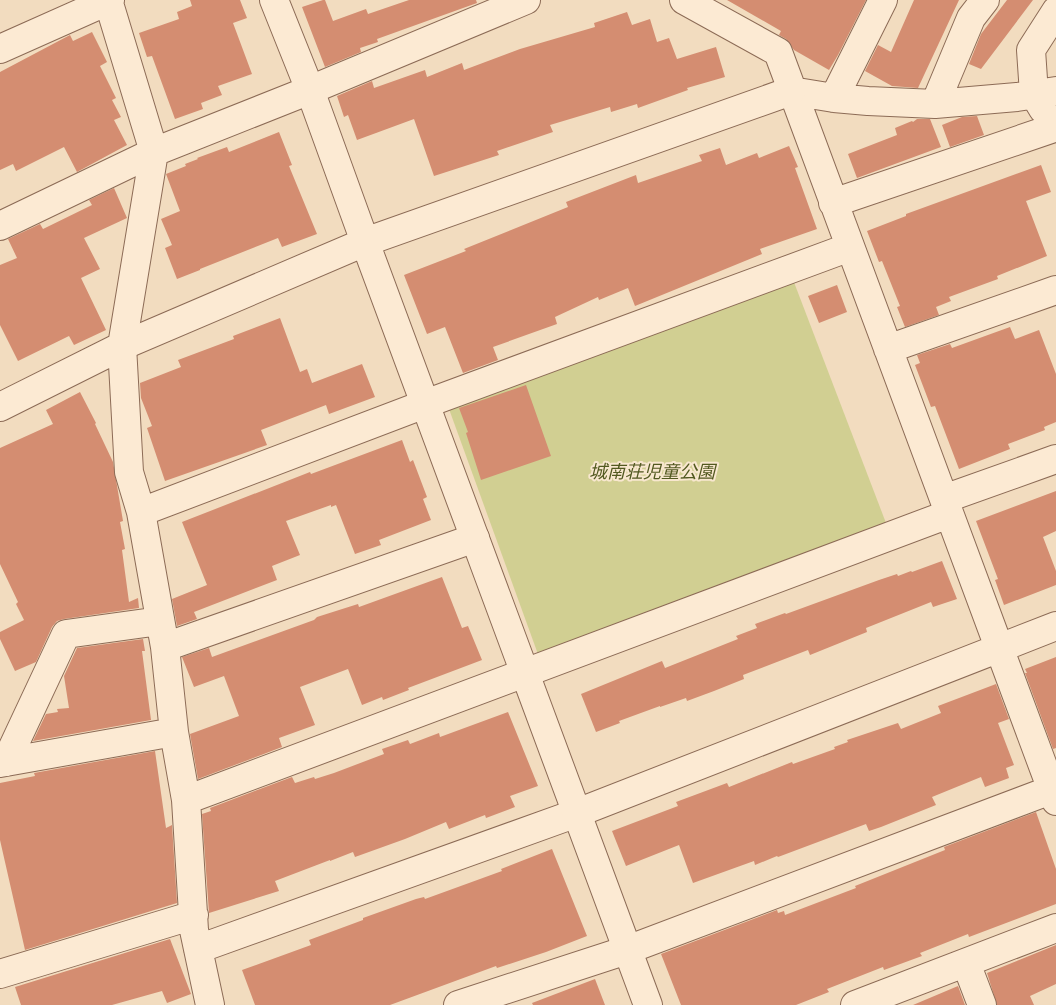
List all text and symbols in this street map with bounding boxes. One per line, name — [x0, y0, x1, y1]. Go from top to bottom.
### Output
park label: 城南荘児童公園 — [589, 461, 718, 483]

